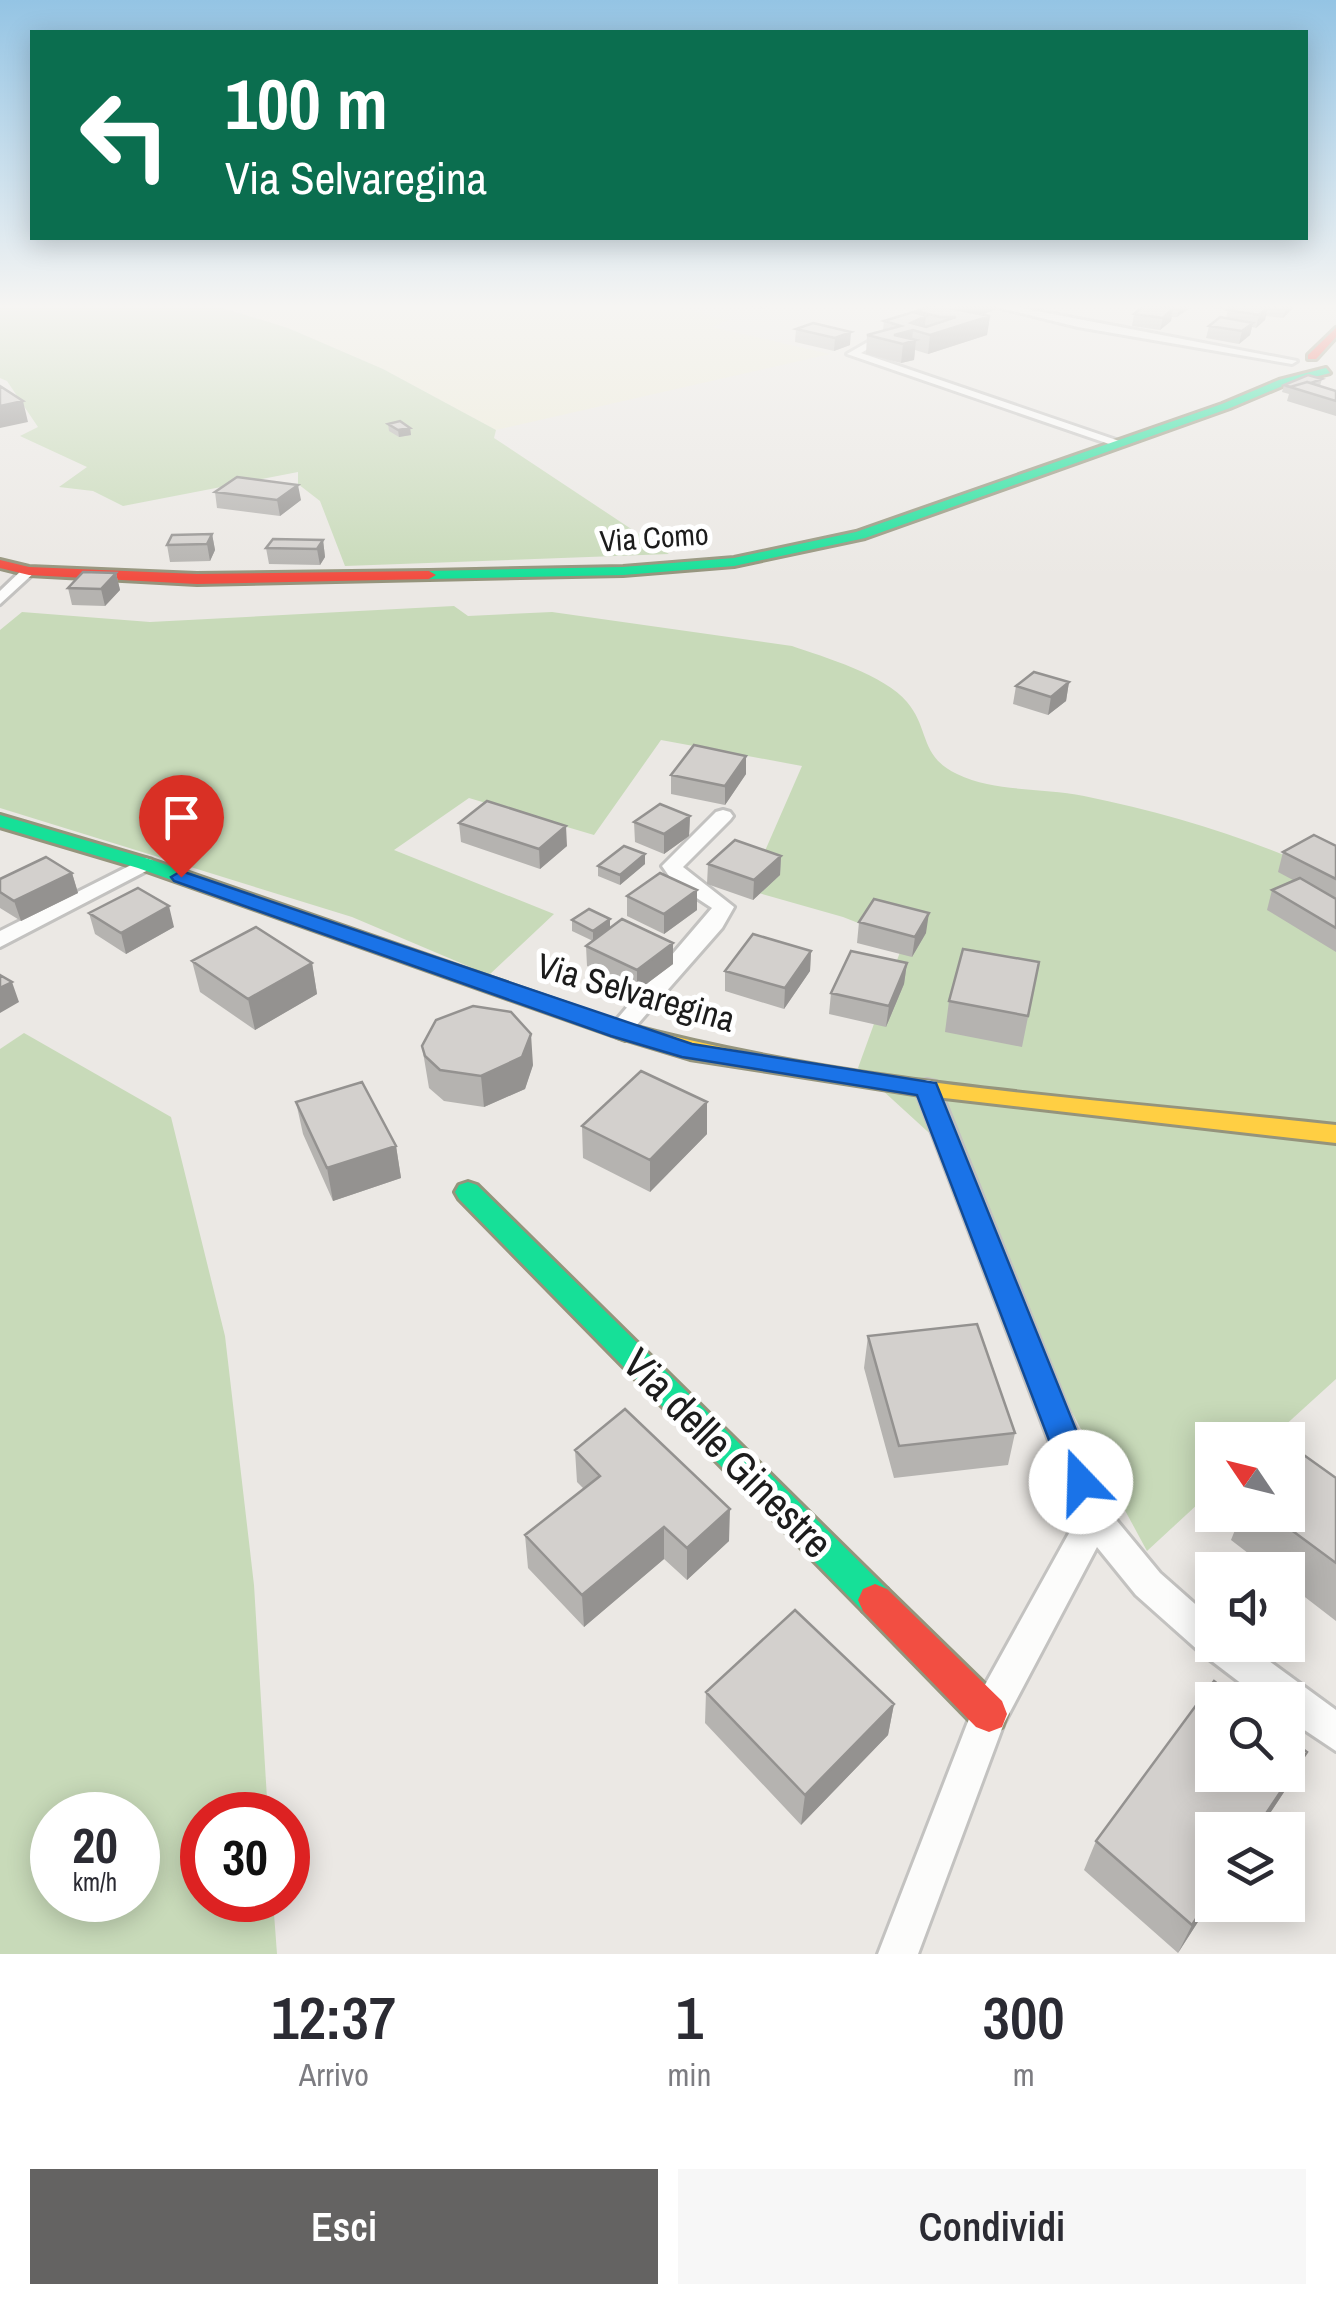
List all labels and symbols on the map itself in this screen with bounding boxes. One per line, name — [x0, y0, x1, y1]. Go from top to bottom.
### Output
street label: Via Como — [598, 513, 710, 561]
pin — [139, 775, 224, 878]
street label: Via Selvaregina — [532, 941, 740, 1043]
street label: Via delle Ginestre — [611, 1336, 845, 1570]
north arrow — [1195, 1422, 1305, 1532]
position arrow — [1029, 1430, 1133, 1534]
speed limit sign: 30 — [180, 1792, 310, 1922]

